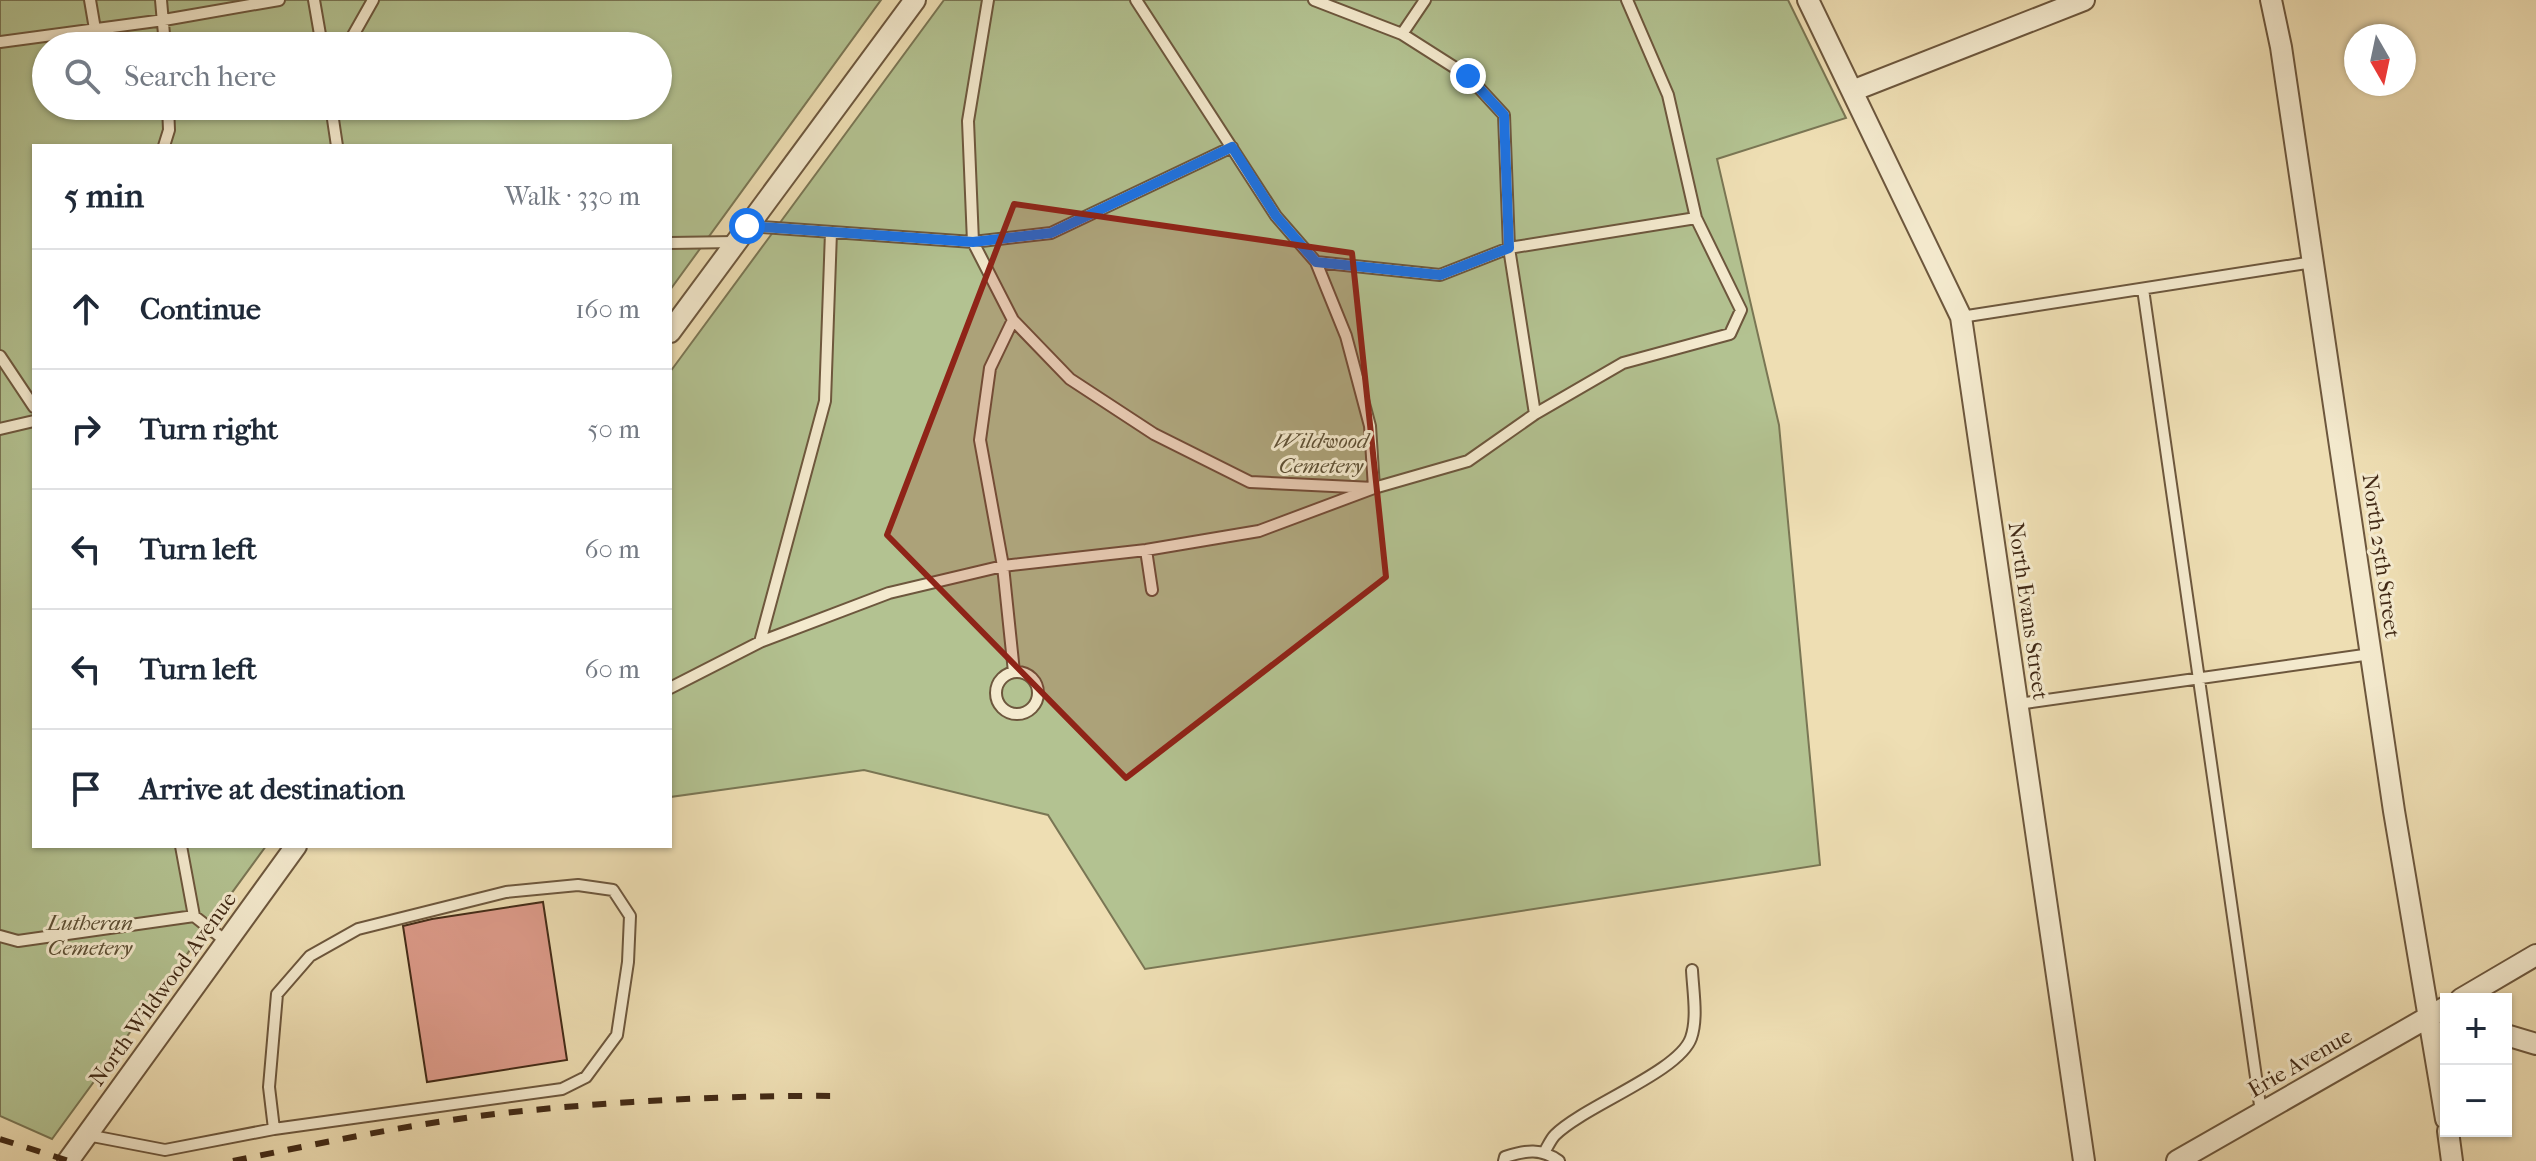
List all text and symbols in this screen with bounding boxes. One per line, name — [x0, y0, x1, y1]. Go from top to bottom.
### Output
north arrow — [2344, 24, 2416, 96]
search box — [32, 32, 672, 120]
icon: search — [60, 54, 104, 98]
route end — [1450, 58, 1486, 94]
text: Search here — [124, 59, 276, 94]
text: 5 min — [64, 176, 144, 216]
text: Walk · 330 m — [504, 181, 640, 212]
route start — [729, 208, 765, 244]
icon: ahead — [64, 287, 108, 331]
text: Continue — [140, 292, 261, 327]
text: 160 m — [575, 294, 640, 325]
icon: right — [64, 407, 108, 451]
text: Turn right — [140, 412, 278, 447]
text: 50 m — [587, 414, 640, 445]
park label: Wildwood Cemetery — [1274, 428, 1371, 479]
street label: North 25th Street — [2357, 472, 2405, 640]
street label: North Evans Street — [2003, 520, 2053, 702]
icon: left — [64, 527, 108, 571]
text: Turn left — [140, 532, 257, 567]
text: 60 m — [584, 534, 640, 565]
icon: left — [64, 647, 108, 691]
text: Turn left — [140, 652, 257, 687]
text: 60 m — [584, 654, 640, 685]
icon: arrive — [64, 767, 108, 811]
text: Arrive at destination — [140, 772, 405, 807]
street label: North Wildwood Avenue — [84, 887, 242, 1091]
park label: Lutheran Cemetery — [45, 910, 133, 961]
map controls — [2440, 993, 2512, 1137]
button: + — [2440, 993, 2512, 1065]
street label: Erie Avenue — [2243, 1023, 2357, 1103]
button: − — [2440, 1065, 2512, 1137]

